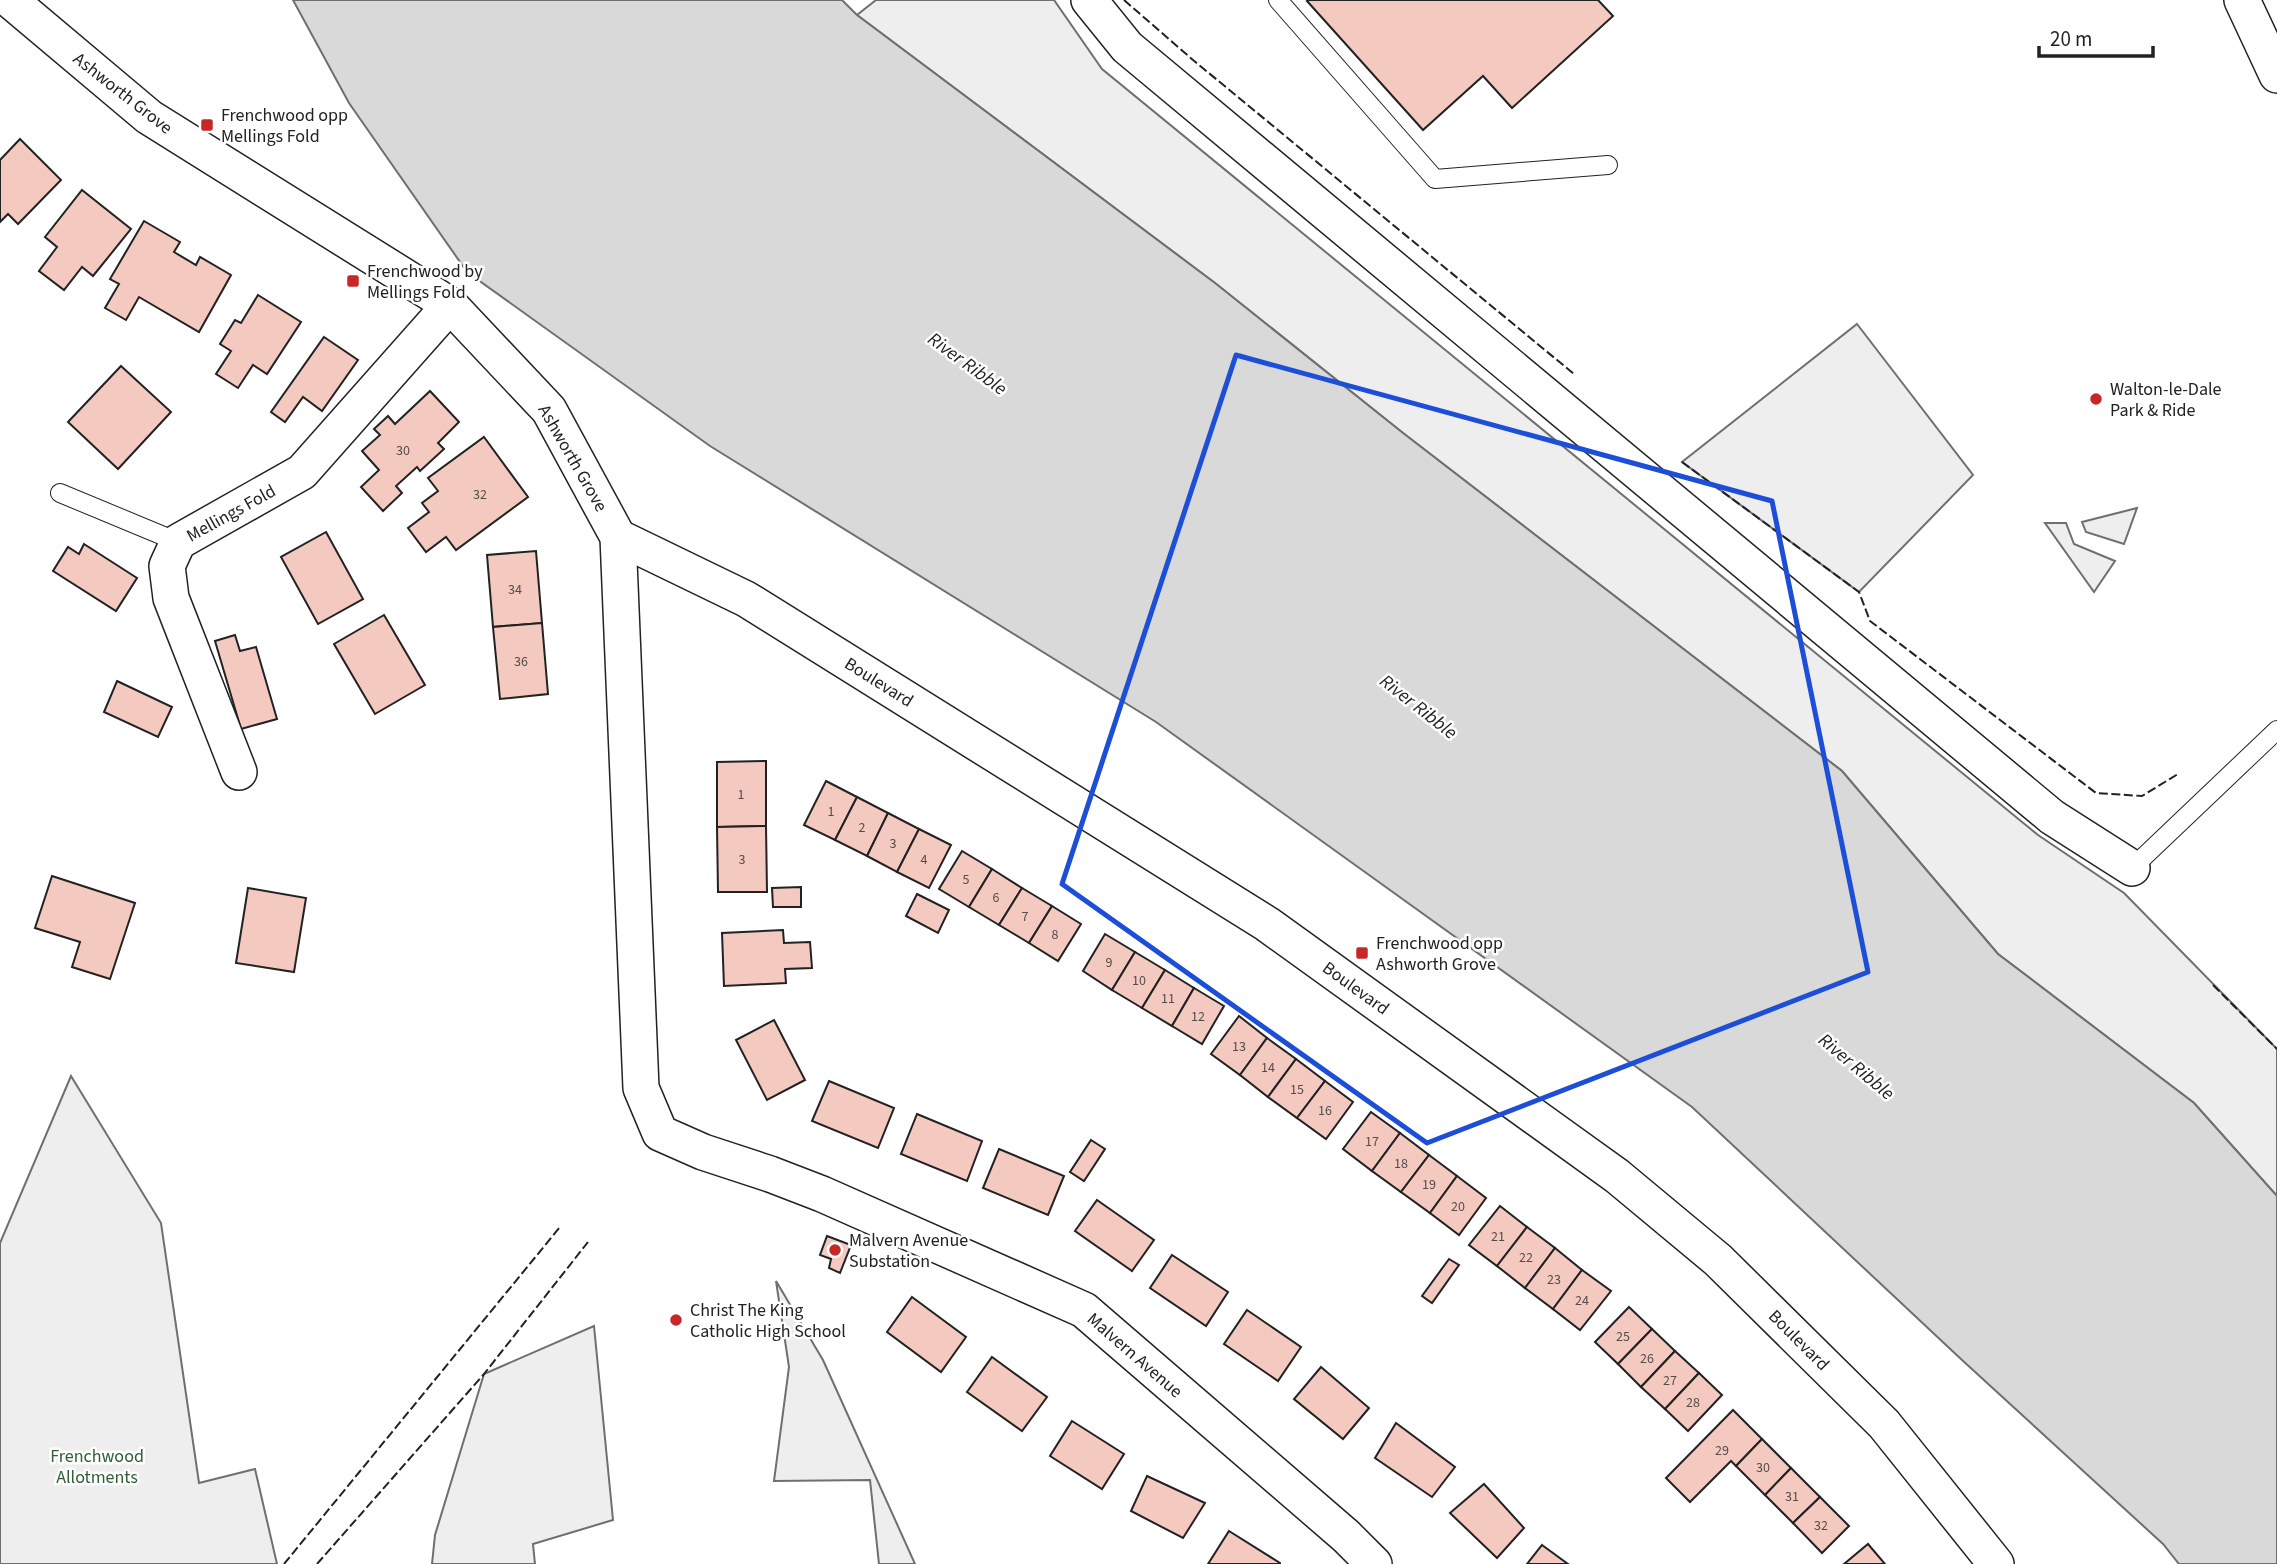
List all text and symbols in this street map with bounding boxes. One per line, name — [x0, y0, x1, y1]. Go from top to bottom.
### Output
scale bar — [2039, 14, 2153, 58]
text: 20 m — [2050, 24, 2092, 54]
street label: Ashworth Grove — [68, 47, 178, 140]
place label: Frenchwood opp Mellings Fold — [221, 103, 348, 149]
marker: Frenchwood opp Mellings Fold — [199, 117, 215, 133]
place label: Frenchwood by Mellings Fold — [367, 259, 483, 305]
marker: Frenchwood by Mellings Fold — [345, 273, 361, 289]
water label: River Ribble — [922, 326, 1012, 402]
place label: Walton-le-Dale Park & Ride — [2110, 377, 2222, 423]
marker: Walton-le-Dale Park & Ride — [2088, 391, 2104, 407]
street label: Ashworth Grove — [532, 400, 613, 517]
house number: 30 — [396, 441, 410, 461]
street label: Mellings Fold — [182, 479, 280, 548]
house number: 32 — [473, 485, 487, 505]
house number: 34 — [508, 580, 522, 600]
street label: Boulevard — [839, 651, 918, 713]
house number: 36 — [514, 652, 528, 672]
water label: River Ribble — [1373, 668, 1463, 746]
house number: 1 — [738, 785, 745, 805]
house number: 1 — [828, 802, 835, 822]
house number: 2 — [859, 818, 866, 838]
house number: 3 — [890, 834, 897, 854]
house number: 3 — [739, 850, 746, 870]
house number: 4 — [921, 850, 928, 870]
house number: 5 — [963, 870, 970, 890]
house number: 6 — [993, 888, 1000, 908]
house number: 7 — [1022, 907, 1029, 927]
house number: 8 — [1052, 925, 1059, 945]
place label: Frenchwood opp Ashworth Grove — [1376, 931, 1503, 977]
marker: Frenchwood opp Ashworth Grove — [1354, 945, 1370, 961]
house number: 9 — [1106, 953, 1113, 973]
street label: Boulevard — [1317, 956, 1394, 1021]
house number: 10 — [1132, 971, 1146, 991]
house number: 11 — [1161, 989, 1175, 1009]
house number: 12 — [1191, 1007, 1205, 1027]
water label: River Ribble — [1812, 1027, 1900, 1107]
house number: 13 — [1232, 1037, 1246, 1057]
house number: 14 — [1261, 1058, 1275, 1078]
house number: 15 — [1290, 1080, 1304, 1100]
house number: 16 — [1318, 1101, 1332, 1121]
house number: 17 — [1365, 1132, 1379, 1152]
house number: 18 — [1394, 1154, 1408, 1174]
house number: 19 — [1422, 1175, 1436, 1195]
house number: 20 — [1451, 1197, 1465, 1217]
house number: 21 — [1491, 1227, 1505, 1247]
place label: Malvern Avenue Substation — [849, 1228, 968, 1274]
marker: Malvern Avenue Substation — [827, 1242, 843, 1258]
house number: 22 — [1519, 1248, 1533, 1268]
house number: 23 — [1547, 1270, 1561, 1290]
house number: 24 — [1575, 1291, 1589, 1311]
place label: Christ The King Catholic High School — [690, 1298, 846, 1344]
street label: Boulevard — [1763, 1304, 1835, 1376]
street label: Malvern Avenue — [1081, 1307, 1188, 1404]
marker: Christ The King Catholic High School — [668, 1312, 684, 1328]
house number: 25 — [1616, 1327, 1630, 1347]
house number: 26 — [1640, 1349, 1654, 1369]
house number: 27 — [1663, 1371, 1677, 1391]
house number: 28 — [1686, 1393, 1700, 1413]
house number: 29 — [1715, 1441, 1729, 1461]
park label: Frenchwood Allotments — [50, 1444, 144, 1490]
house number: 30 — [1756, 1458, 1770, 1478]
house number: 31 — [1785, 1487, 1799, 1507]
house number: 32 — [1814, 1516, 1828, 1536]

